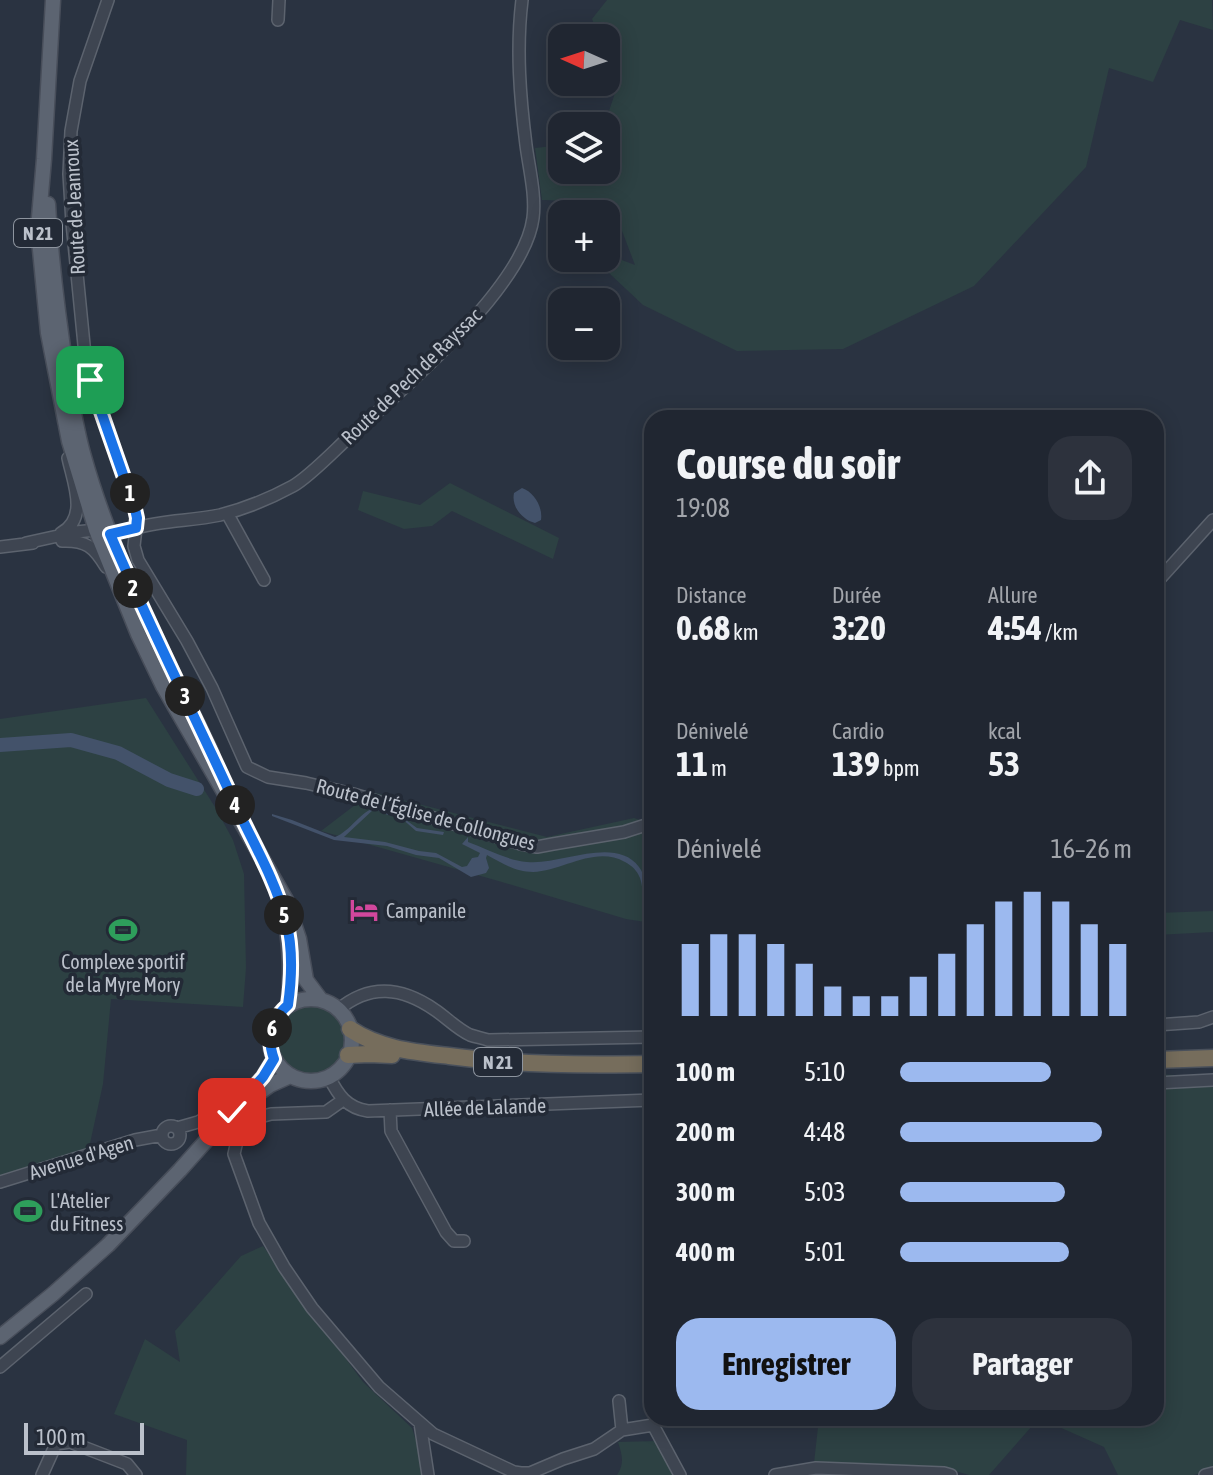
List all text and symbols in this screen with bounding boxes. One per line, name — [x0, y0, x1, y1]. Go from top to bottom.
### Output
north arrow — [548, 24, 620, 96]
map controls — [548, 24, 620, 360]
button: layers — [548, 112, 620, 184]
street label: Route de Jeanroux — [59, 139, 89, 275]
button: + — [548, 200, 620, 272]
road number: N 21 — [14, 219, 62, 247]
button: − — [548, 288, 620, 360]
street label: Route de Pech de Rayssac — [336, 303, 486, 449]
pin — [56, 346, 124, 414]
icon: arrive — [68, 358, 112, 402]
button: share — [1048, 436, 1132, 520]
text: Course du soir — [676, 438, 900, 488]
pin: 1 — [110, 473, 150, 513]
text: 1 — [125, 480, 135, 506]
text: 19:08 — [676, 493, 730, 523]
pin: 2 — [113, 568, 153, 608]
text: 2 — [128, 575, 138, 601]
text: Distance — [676, 582, 747, 608]
text: Durée — [832, 582, 881, 608]
text: Allure — [988, 582, 1038, 608]
text: 0.68 — [676, 608, 730, 647]
text: 3:20 — [832, 608, 886, 647]
text: 4:54 — [988, 608, 1042, 647]
text: km — [730, 619, 759, 645]
text: /km — [1042, 619, 1078, 645]
pin: 3 — [165, 676, 205, 716]
text: 3 — [180, 683, 190, 709]
text: Dénivelé — [676, 718, 748, 744]
text: Cardio — [832, 718, 884, 744]
text: kcal — [988, 718, 1021, 744]
text: 11 — [676, 744, 708, 783]
text: 139 — [832, 744, 880, 783]
text: 53 — [988, 744, 1020, 783]
text: m — [708, 755, 727, 781]
text: bpm — [880, 755, 920, 781]
street label: Route de l’Église de Collongues — [314, 774, 538, 854]
pin: 4 — [215, 785, 255, 825]
text: 4 — [230, 792, 240, 818]
text: Dénivelé — [676, 834, 762, 864]
text: 16–26 m — [1050, 834, 1132, 864]
pin: 5 — [264, 895, 304, 935]
hotel icon: Campanile — [349, 895, 379, 925]
place label: Campanile — [386, 899, 466, 922]
text: 5 — [279, 902, 289, 928]
sports icon: Complexe sportif de la Myre Mory — [108, 915, 138, 945]
place label: Complexe sportif de la Myre Mory — [61, 950, 185, 996]
pin: 6 — [252, 1008, 292, 1048]
text: 6 — [267, 1015, 277, 1041]
road number: N 21 — [474, 1048, 522, 1076]
text: 100 m — [676, 1057, 735, 1087]
text: 5:10 — [804, 1057, 845, 1087]
pin — [198, 1078, 266, 1146]
icon: check — [210, 1090, 254, 1134]
street label: Allée de Lalande — [424, 1093, 546, 1121]
text: 200 m — [676, 1117, 735, 1147]
text: 4:48 — [804, 1117, 845, 1147]
street label: Avenue d'Agen — [26, 1130, 136, 1184]
text: 300 m — [676, 1177, 735, 1207]
text: 5:03 — [804, 1177, 846, 1207]
place label: L'Atelier du Fitness — [50, 1189, 123, 1235]
sports icon: L'Atelier du Fitness — [13, 1196, 43, 1226]
text: 400 m — [676, 1237, 735, 1267]
text: 5:01 — [804, 1237, 846, 1267]
button: Enregistrer — [676, 1318, 896, 1410]
button: Partager — [912, 1318, 1132, 1410]
scale bar — [24, 1419, 144, 1455]
text: 100 m — [36, 1424, 86, 1450]

